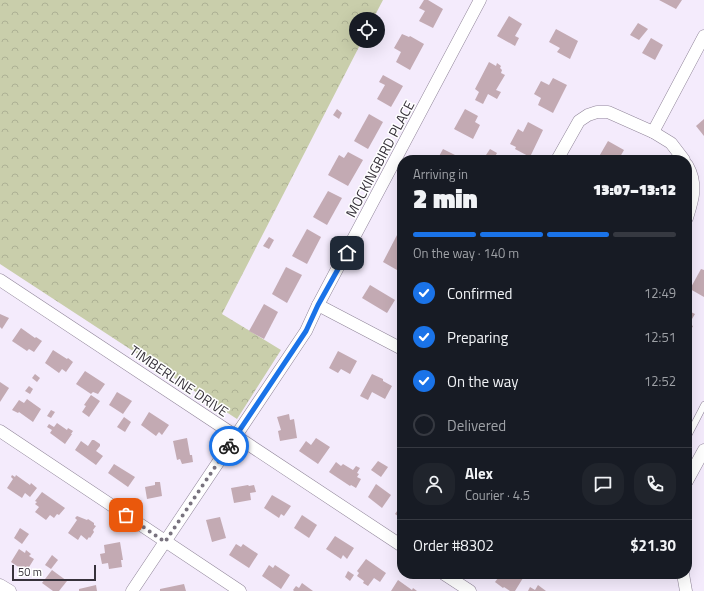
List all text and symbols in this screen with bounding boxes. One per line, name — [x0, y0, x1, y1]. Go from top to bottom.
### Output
map controls — [349, 12, 385, 48]
button: locate — [349, 12, 385, 48]
street label: MOCKINGBIRD PLACE — [340, 96, 419, 221]
text: Arriving in — [413, 164, 468, 184]
text: 13:07–13:12 — [593, 178, 676, 201]
text: 2 min — [413, 179, 478, 218]
pin — [330, 236, 364, 270]
icon: home — [336, 242, 358, 264]
text: On the way · 140 m — [413, 243, 519, 263]
icon: check — [413, 282, 435, 304]
text: Confirmed — [447, 282, 512, 305]
text: 12:49 — [644, 283, 676, 303]
icon: check — [413, 326, 435, 348]
text: Preparing — [447, 326, 508, 349]
text: 12:51 — [644, 327, 676, 347]
street label: TIMBERLINE DRIVE — [126, 340, 233, 422]
icon: check — [413, 370, 435, 392]
text: On the way — [447, 370, 519, 393]
text: 12:52 — [644, 371, 676, 391]
text: Delivered — [447, 414, 506, 437]
courier — [209, 426, 249, 466]
icon: bike — [218, 435, 240, 457]
text: Alex — [465, 462, 493, 485]
button: person — [413, 463, 455, 505]
button: chat — [582, 463, 624, 505]
button: phone — [634, 463, 676, 505]
text: Courier · 4.5 — [465, 485, 530, 505]
pin — [109, 498, 143, 532]
icon: bag — [115, 504, 137, 526]
text: Order #8302 — [413, 534, 494, 557]
text: $21.30 — [630, 534, 676, 557]
scale bar — [12, 563, 96, 582]
text: 50 m — [18, 564, 42, 580]

